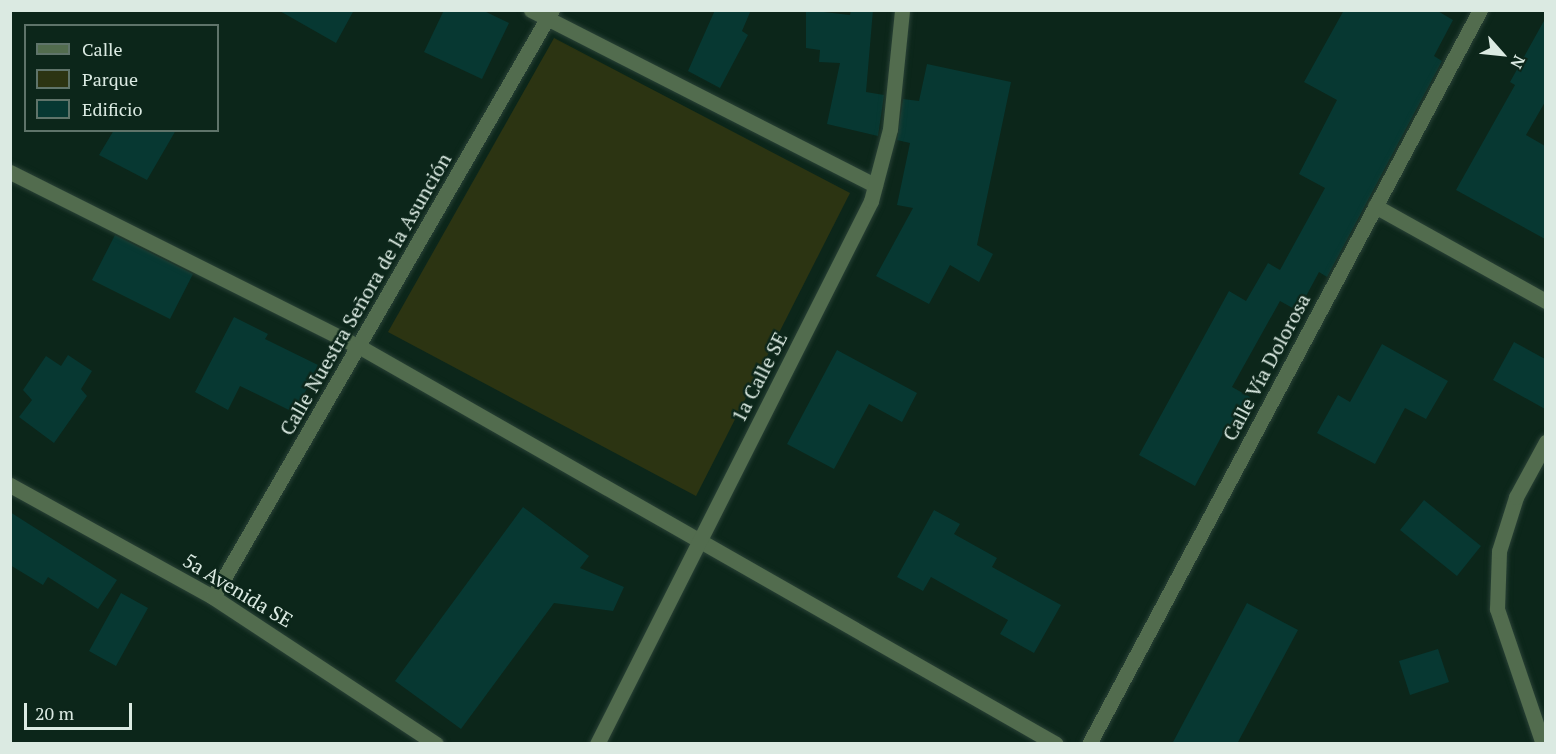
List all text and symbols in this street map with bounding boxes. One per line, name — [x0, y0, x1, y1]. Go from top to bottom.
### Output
legend — [24, 24, 219, 132]
north arrow — [1472, 24, 1532, 84]
text: Calle — [82, 37, 123, 61]
text: N — [1505, 52, 1531, 73]
text: Parque — [82, 67, 138, 91]
text: Edificio — [82, 97, 142, 121]
street label: Calle Nuestra Señora de la Asunción — [274, 149, 456, 439]
street label: Calle Vía Dolorosa — [1217, 289, 1315, 445]
street label: 1a Calle SE — [726, 328, 792, 426]
street label: 5a Avenida SE — [179, 548, 297, 632]
scale bar — [27, 691, 135, 729]
text: 20 m — [35, 701, 74, 725]

